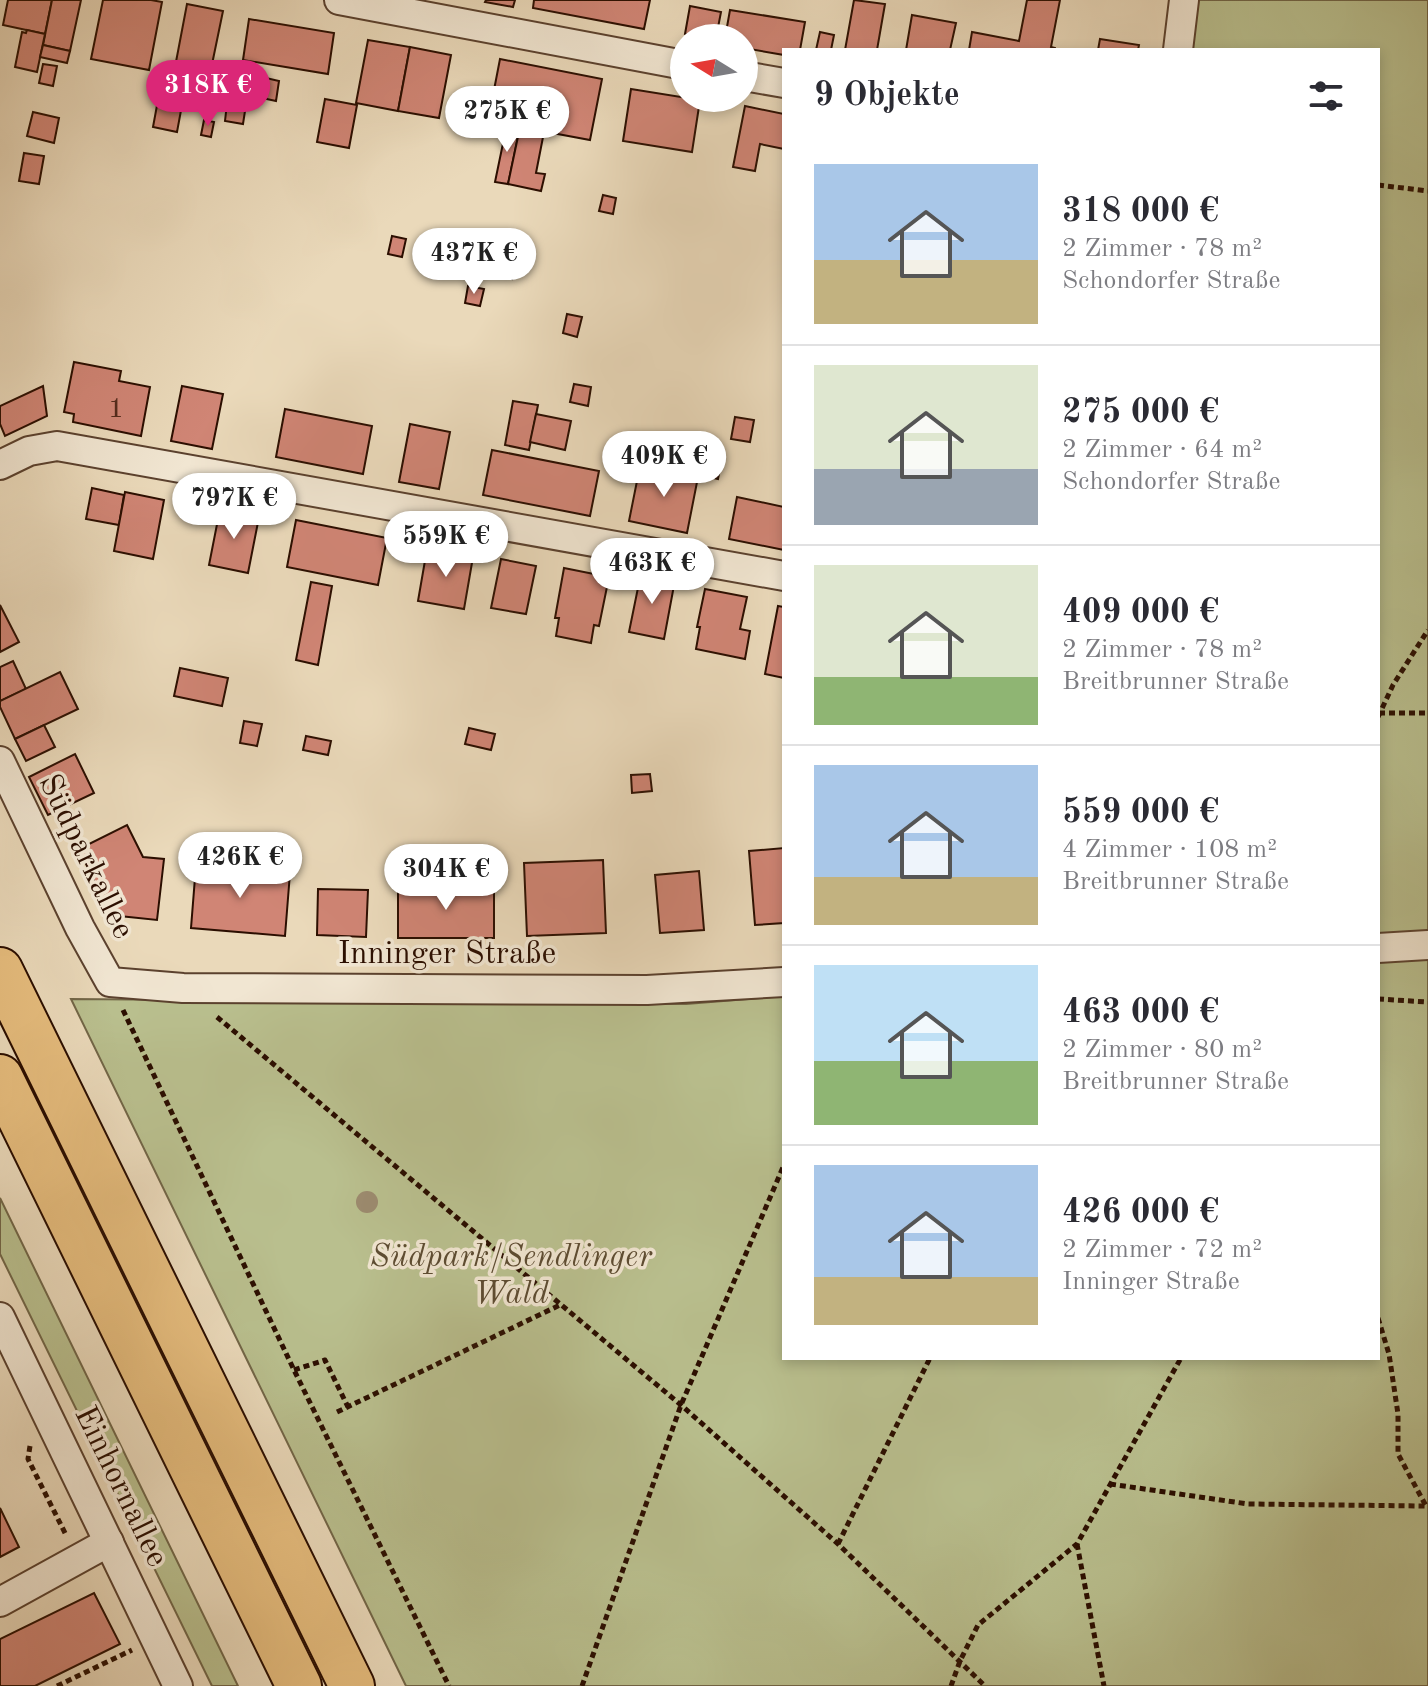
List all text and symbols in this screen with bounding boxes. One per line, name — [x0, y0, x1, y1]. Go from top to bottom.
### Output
north arrow — [670, 24, 758, 112]
map controls — [670, 24, 758, 112]
pin: 318K € — [143, 60, 273, 128]
text: 318K € — [164, 73, 252, 99]
icon: filters — [1304, 74, 1348, 118]
text: 9 Objekte — [814, 79, 960, 113]
pin: 275K € — [442, 86, 572, 154]
text: 275K € — [463, 99, 551, 125]
text: 318 000 € — [1062, 195, 1219, 229]
icon: home — [878, 196, 974, 292]
pin: 437K € — [409, 228, 539, 296]
text: 2 Zimmer · 78 m² — [1062, 236, 1262, 262]
text: 437K € — [430, 241, 518, 267]
text: Schondorfer Straße — [1062, 268, 1281, 294]
house number: 1 — [108, 396, 124, 424]
text: 275 000 € — [1062, 396, 1219, 430]
icon: home — [878, 397, 974, 493]
pin: 409K € — [599, 431, 729, 499]
text: 2 Zimmer · 64 m² — [1062, 437, 1262, 463]
text: 409K € — [620, 444, 708, 470]
text: Schondorfer Straße — [1062, 469, 1281, 495]
pin: 797K € — [169, 473, 299, 541]
text: 797K € — [190, 486, 278, 512]
pin: 559K € — [381, 511, 511, 579]
text: 559K € — [402, 524, 490, 550]
pin: 463K € — [587, 538, 717, 606]
text: 463K € — [608, 551, 696, 577]
text: 409 000 € — [1062, 596, 1219, 630]
icon: home — [878, 597, 974, 693]
text: 2 Zimmer · 78 m² — [1062, 637, 1262, 663]
text: Breitbrunner Straße — [1062, 669, 1289, 695]
street label: Südparkallee — [32, 770, 138, 944]
text: 559 000 € — [1062, 796, 1219, 830]
icon: home — [878, 797, 974, 893]
pin: 426K € — [175, 832, 305, 900]
text: 4 Zimmer · 108 m² — [1062, 837, 1277, 863]
pin: 304K € — [381, 844, 511, 912]
text: 426K € — [196, 845, 284, 871]
text: 304K € — [402, 857, 490, 883]
text: Breitbrunner Straße — [1062, 869, 1289, 895]
street label: Inninger Straße — [338, 939, 556, 971]
text: 463 000 € — [1062, 996, 1219, 1030]
icon: home — [878, 997, 974, 1093]
text: 2 Zimmer · 80 m² — [1062, 1037, 1262, 1063]
text: Breitbrunner Straße — [1062, 1069, 1289, 1095]
text: 426 000 € — [1062, 1196, 1219, 1230]
icon: home — [878, 1197, 974, 1293]
text: 2 Zimmer · 72 m² — [1062, 1237, 1262, 1263]
park label: Südpark/Sendlinger Wald — [370, 1242, 653, 1311]
text: Inninger Straße — [1062, 1269, 1240, 1295]
street label: Einhornallee — [67, 1402, 173, 1572]

